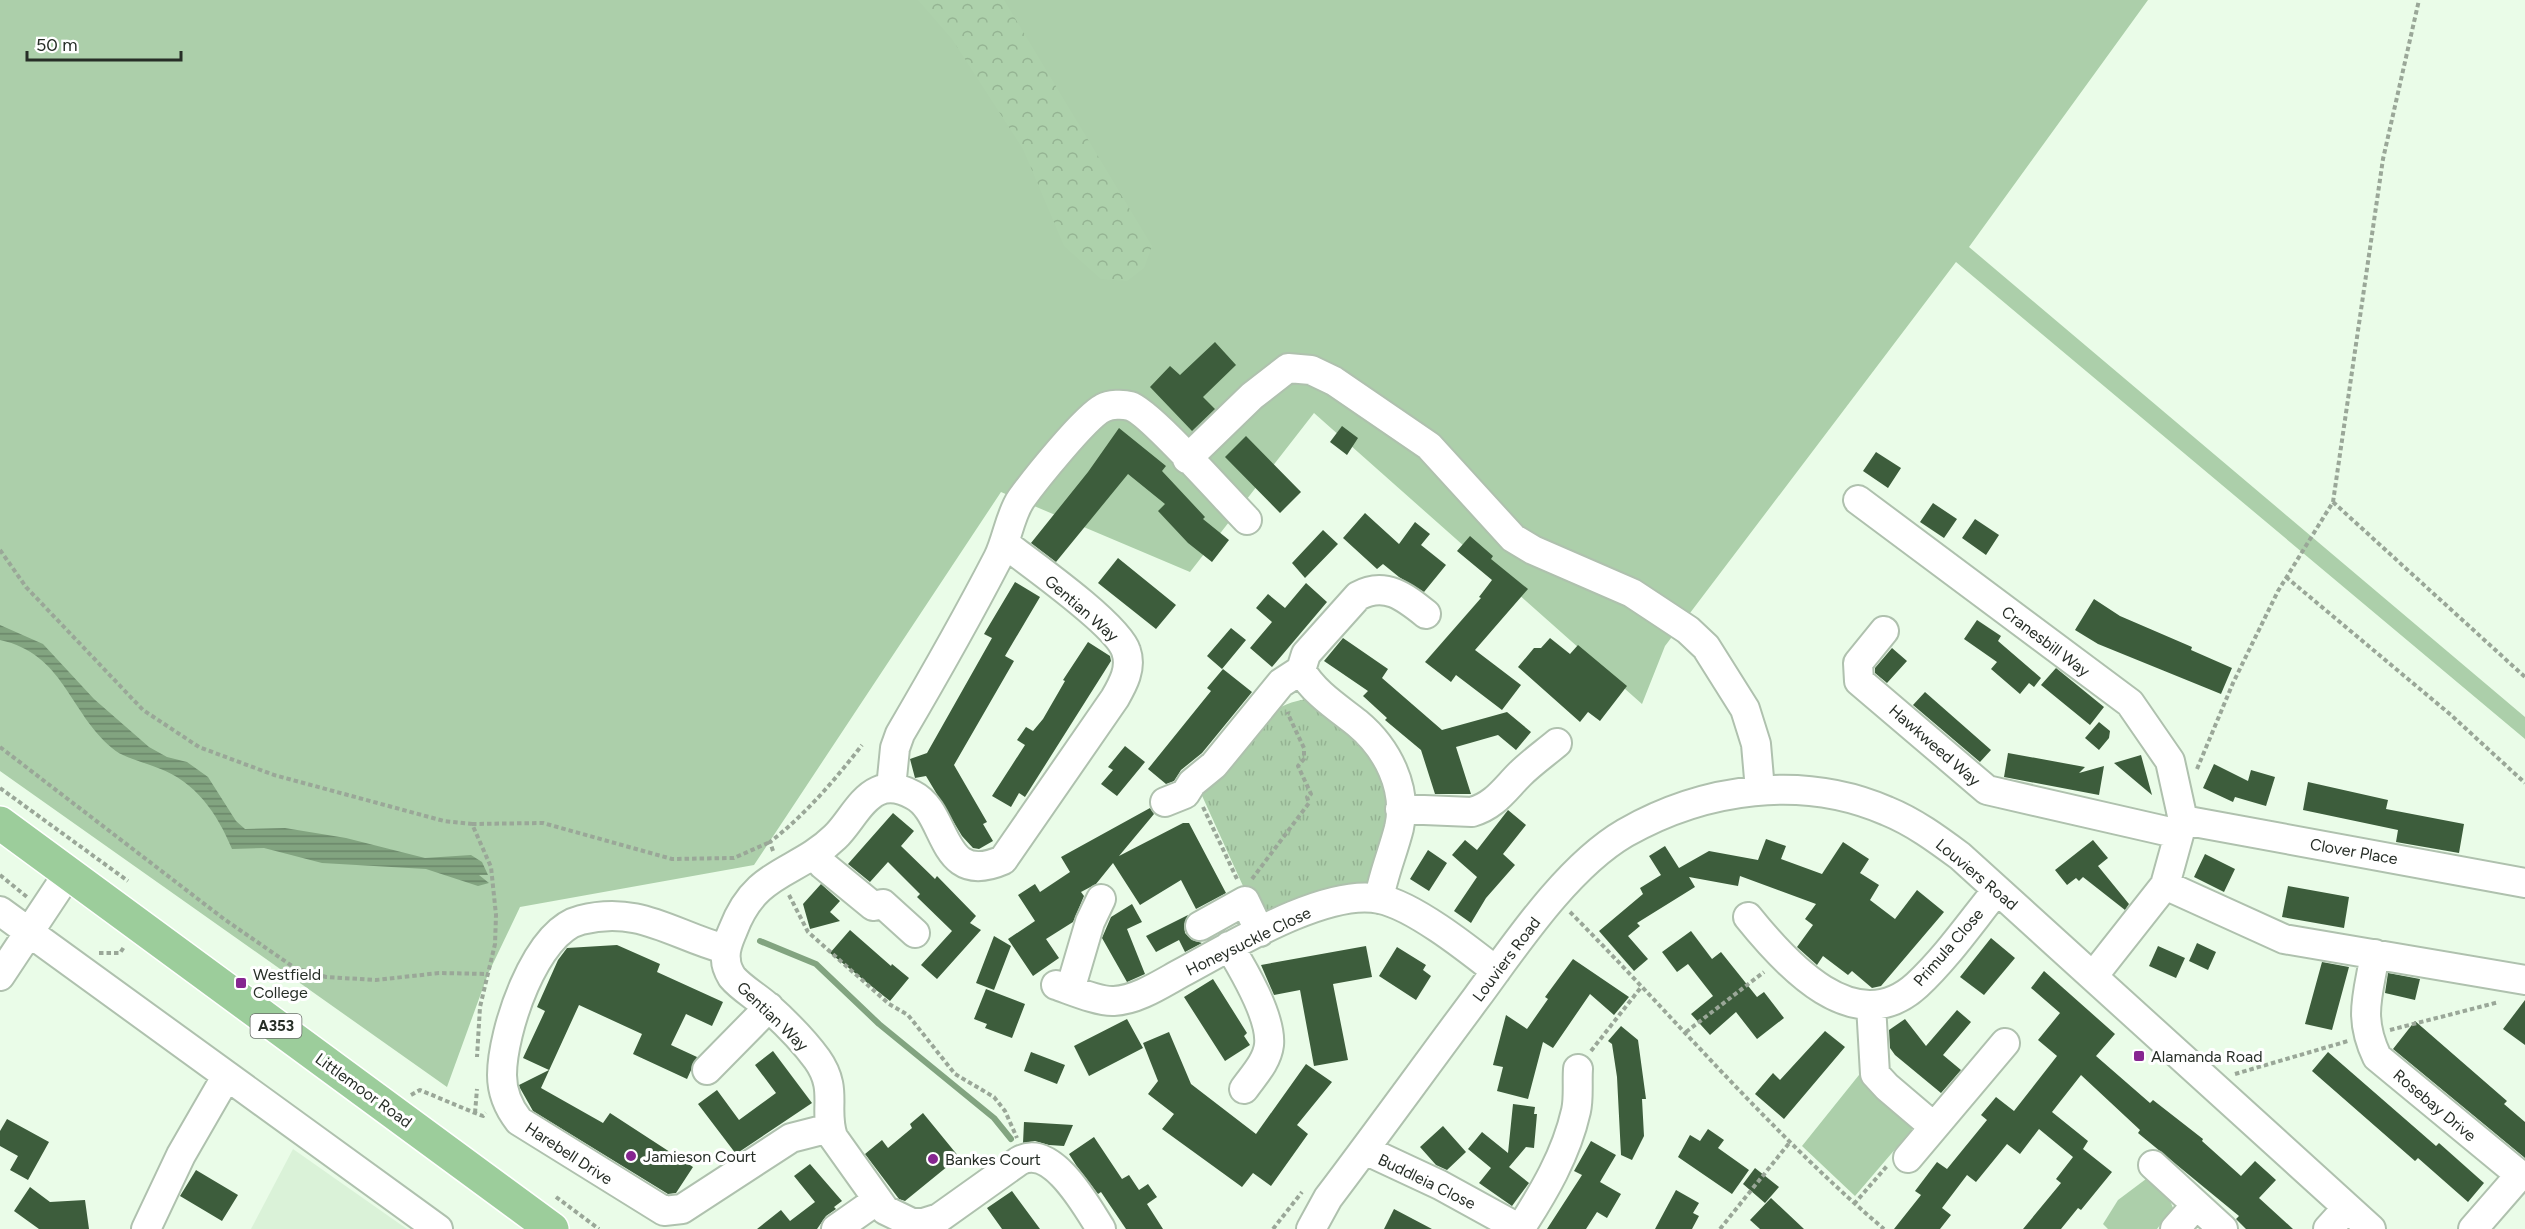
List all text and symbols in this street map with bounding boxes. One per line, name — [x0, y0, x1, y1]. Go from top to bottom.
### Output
scale bar — [27, 24, 182, 62]
text: 50 m — [36, 34, 78, 56]
street label: Gentian Way — [1041, 571, 1123, 646]
street label: Cranesbill Way — [1998, 602, 2094, 681]
street label: Hawkweed Way — [1885, 701, 1985, 791]
street label: Clover Place — [2309, 834, 2399, 869]
street label: Louviers Road — [1932, 835, 2021, 914]
street label: Honeysuckle Close — [1183, 903, 1314, 980]
street label: Primula Close — [1909, 904, 1988, 990]
street label: Louviers Road — [1468, 913, 1544, 1005]
place label: Westfield College — [253, 965, 321, 1002]
marker: Westfield College — [234, 976, 248, 990]
street label: Gentian Way — [733, 978, 813, 1055]
road number: A353 — [250, 1014, 302, 1038]
place label: Alamanda Road — [2151, 1047, 2263, 1066]
street label: Littlemoor Road — [312, 1049, 416, 1132]
marker: Alamanda Road — [2132, 1049, 2146, 1063]
street label: Rosebay Drive — [2389, 1065, 2480, 1146]
street label: Harebell Drive — [521, 1118, 616, 1189]
place label: Jamieson Court — [643, 1147, 756, 1166]
marker: Jamieson Court — [624, 1149, 638, 1163]
place label: Bankes Court — [945, 1150, 1041, 1169]
street label: Buddleia Close — [1375, 1150, 1479, 1213]
marker: Bankes Court — [926, 1152, 940, 1166]

